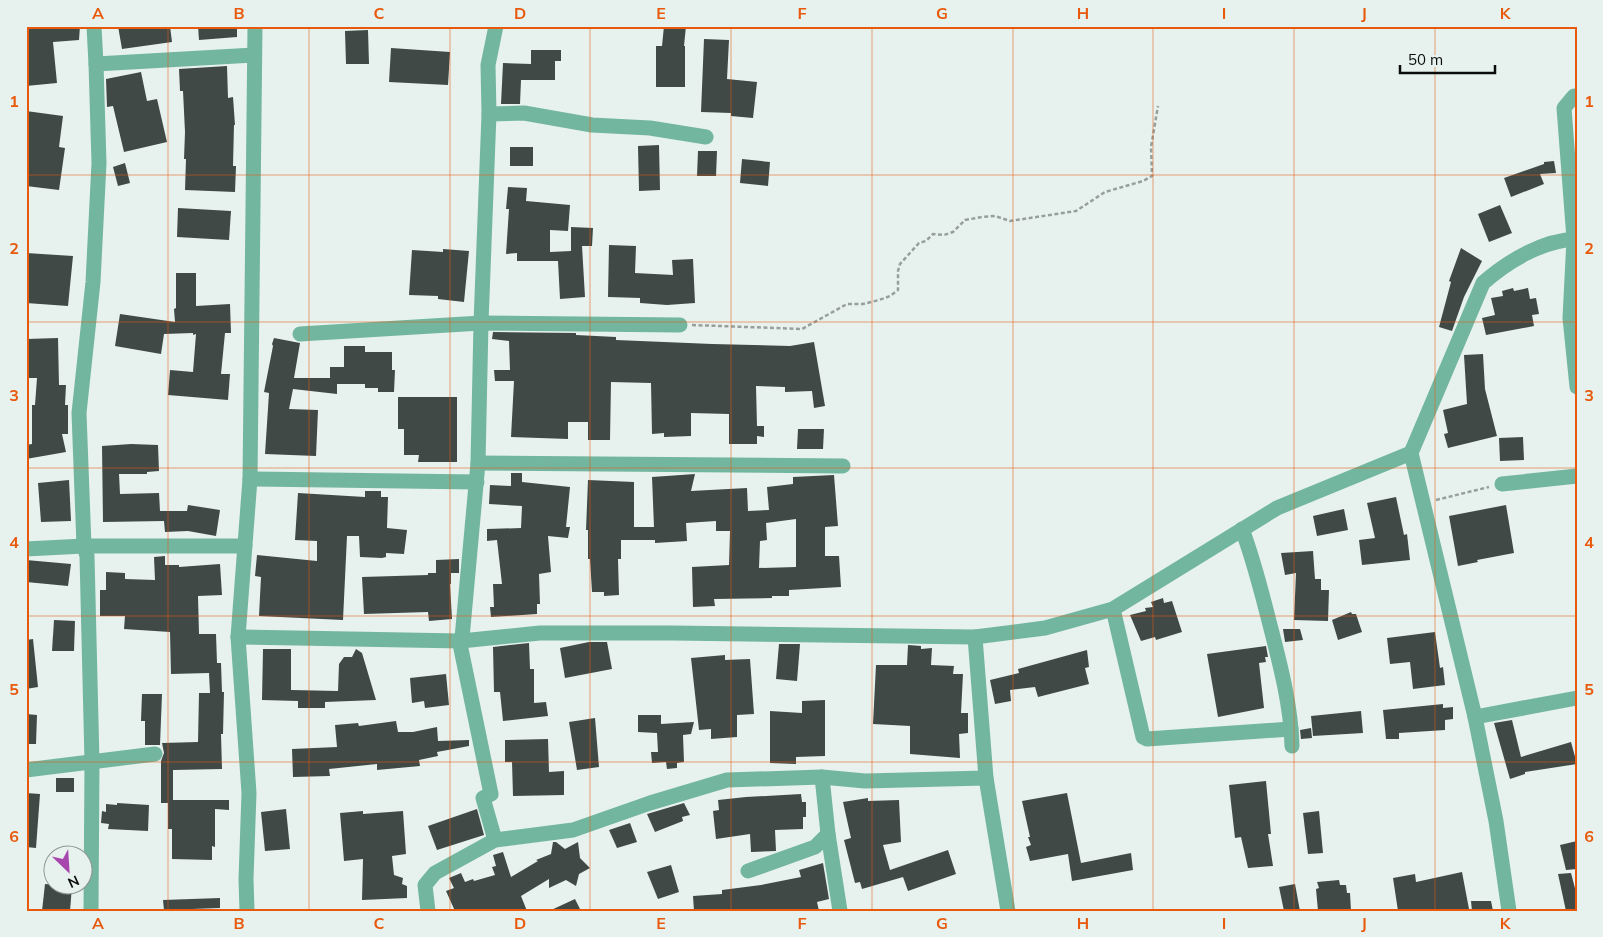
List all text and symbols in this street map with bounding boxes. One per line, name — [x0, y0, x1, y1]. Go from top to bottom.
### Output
text: A — [92, 3, 104, 23]
text: B — [233, 3, 245, 23]
text: C — [374, 3, 385, 23]
text: D — [514, 3, 526, 23]
text: E — [656, 3, 666, 23]
text: F — [797, 3, 807, 23]
text: G — [936, 3, 948, 23]
text: H — [1077, 3, 1089, 23]
text: I — [1222, 3, 1226, 23]
text: J — [1361, 3, 1367, 23]
text: K — [1500, 3, 1512, 23]
scale bar — [1400, 42, 1496, 74]
text: 50 m — [1408, 50, 1443, 69]
text: 1 — [9, 91, 19, 111]
text: 1 — [1584, 91, 1594, 111]
text: 2 — [9, 238, 19, 258]
text: 2 — [1584, 238, 1594, 258]
text: 3 — [9, 385, 19, 405]
text: 3 — [1584, 385, 1594, 405]
text: 4 — [9, 532, 19, 552]
text: 4 — [1584, 532, 1594, 552]
text: 5 — [9, 679, 19, 699]
text: 5 — [1584, 679, 1594, 699]
text: 6 — [9, 826, 19, 846]
text: 6 — [1584, 826, 1594, 846]
north arrow — [42, 844, 92, 894]
text: N — [65, 871, 82, 892]
text: A — [92, 913, 104, 933]
text: B — [233, 913, 245, 933]
text: C — [374, 913, 385, 933]
text: D — [514, 913, 526, 933]
text: E — [656, 913, 666, 933]
text: F — [797, 913, 807, 933]
text: G — [936, 913, 948, 933]
text: H — [1077, 913, 1089, 933]
text: I — [1222, 913, 1226, 933]
text: J — [1361, 913, 1367, 933]
text: K — [1500, 913, 1512, 933]

